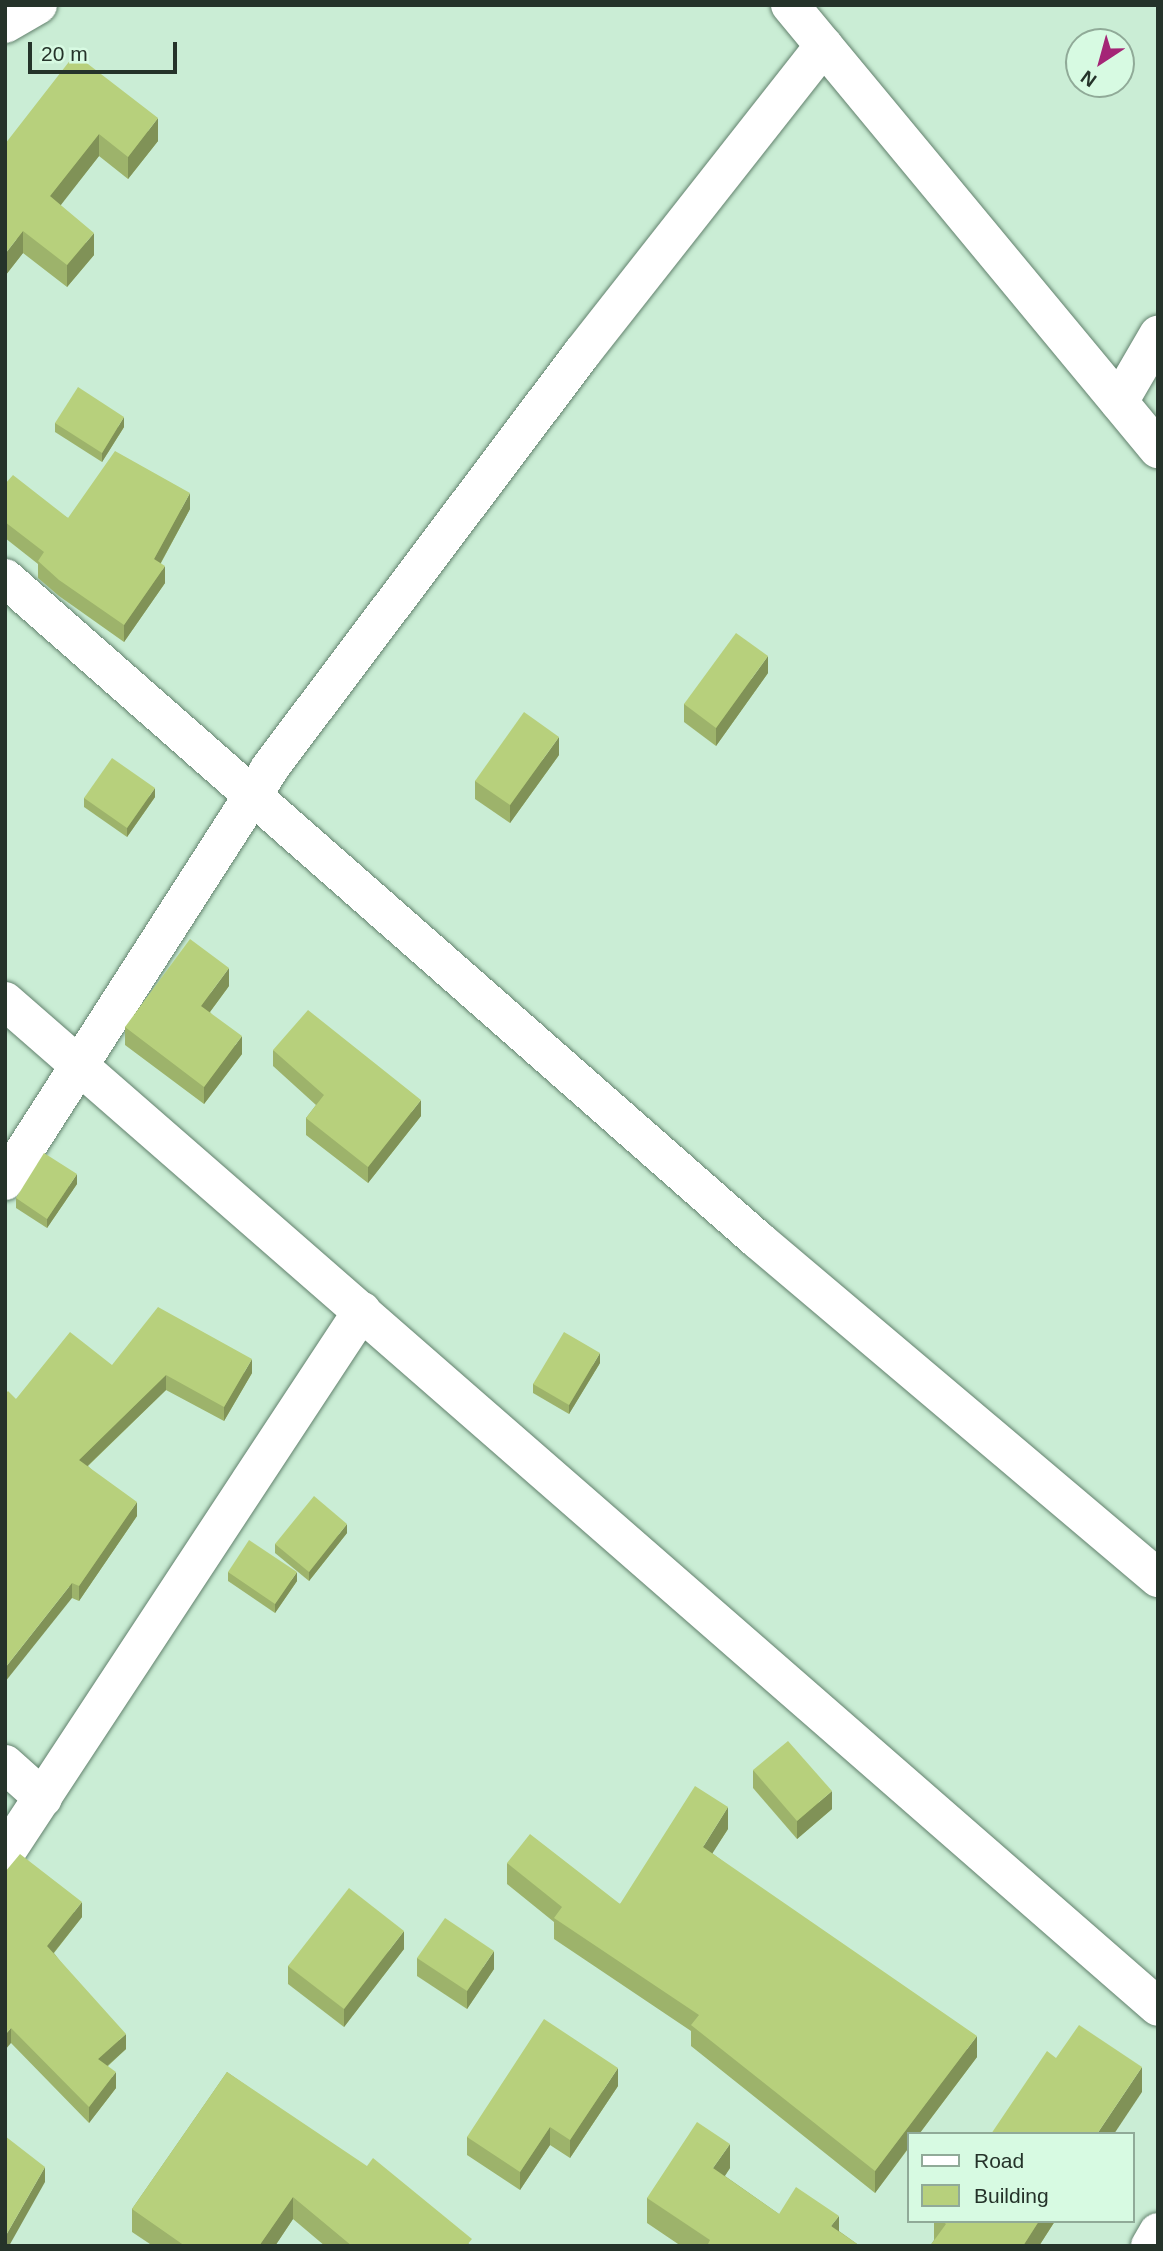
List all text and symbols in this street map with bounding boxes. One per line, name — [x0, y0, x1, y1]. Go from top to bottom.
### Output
scale bar — [32, 28, 180, 72]
north arrow — [1065, 28, 1135, 98]
text: 20 m — [41, 42, 88, 65]
text: N — [1077, 66, 1100, 91]
legend — [908, 2132, 1135, 2223]
text: Road — [974, 2149, 1024, 2172]
text: Building — [974, 2184, 1049, 2207]

